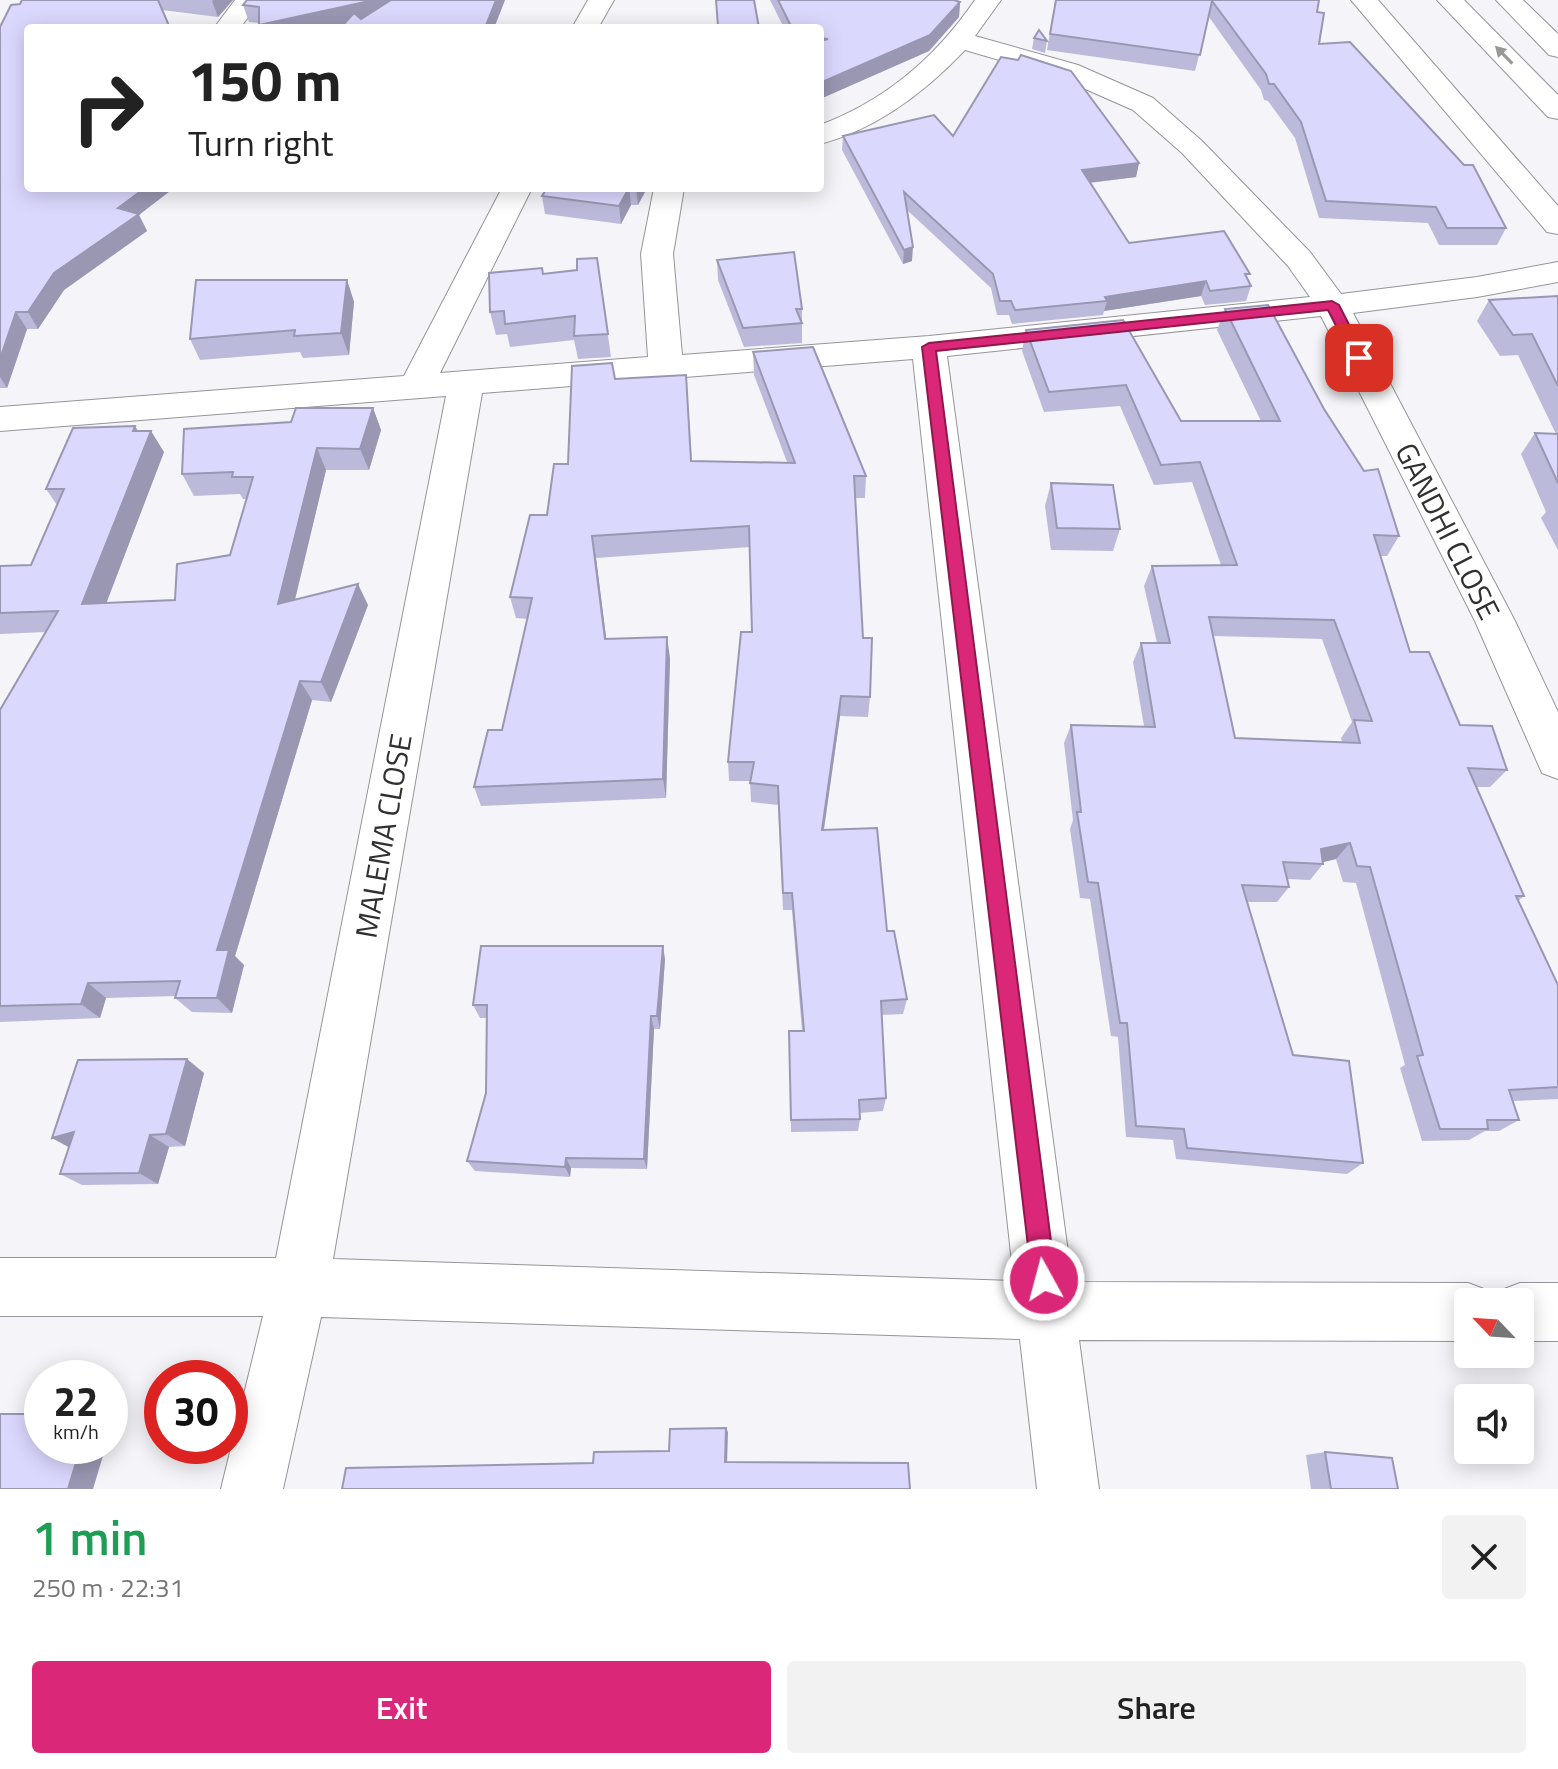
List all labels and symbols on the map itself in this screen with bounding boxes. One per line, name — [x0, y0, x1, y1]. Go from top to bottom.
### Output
one-way arrow — [1495, 46, 1514, 65]
pin — [1325, 324, 1393, 392]
street label: GANDHI CLOSE — [1384, 435, 1512, 627]
street label: MALEMA CLOSE — [342, 730, 424, 942]
position arrow — [1002, 1238, 1086, 1322]
north arrow — [1454, 1288, 1534, 1368]
speed limit sign: 30 — [144, 1360, 248, 1464]

